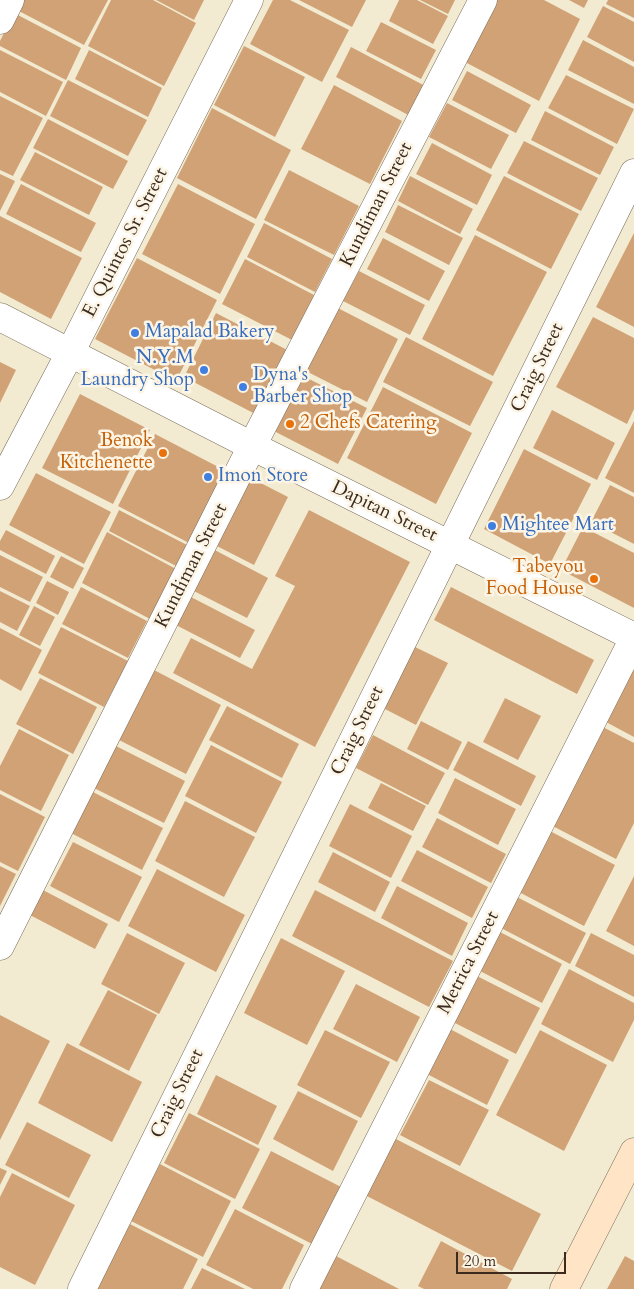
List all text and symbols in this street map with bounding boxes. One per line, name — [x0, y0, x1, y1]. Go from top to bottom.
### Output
street label: Kundiman Street — [336, 139, 418, 271]
street label: E. Quintos Sr. Street — [79, 165, 173, 321]
street label: Craig Street — [507, 320, 569, 416]
place label: Mapalad Bakery — [145, 322, 275, 344]
marker: Mapalad Bakery — [129, 327, 141, 339]
place label: N.Y.M Laundry Shop — [81, 348, 194, 392]
marker: N.Y.M Laundry Shop — [198, 364, 210, 376]
place label: Dyna's Barber Shop — [253, 365, 352, 409]
marker: Dyna's Barber Shop — [237, 381, 249, 393]
place label: 2 Chefs Catering — [300, 413, 437, 435]
marker: 2 Chefs Catering — [284, 418, 296, 430]
place label: Benok Kitchenette — [60, 431, 153, 475]
marker: Benok Kitchenette — [157, 447, 169, 459]
place label: Imon Store — [218, 466, 308, 488]
marker: Imon Store — [202, 471, 214, 483]
street label: Dapitan Street — [327, 477, 441, 547]
street label: Kundiman Street — [151, 500, 233, 632]
place label: Mightee Mart — [502, 515, 614, 537]
marker: Mightee Mart — [486, 520, 498, 532]
place label: Tabeyou Food House — [486, 557, 584, 601]
marker: Tabeyou Food House — [588, 573, 600, 585]
street label: Craig Street — [327, 683, 389, 779]
street label: Metrica Street — [433, 908, 505, 1018]
street label: Craig Street — [147, 1046, 209, 1142]
scale bar — [459, 1242, 569, 1274]
text: 20 m — [464, 1251, 496, 1271]

